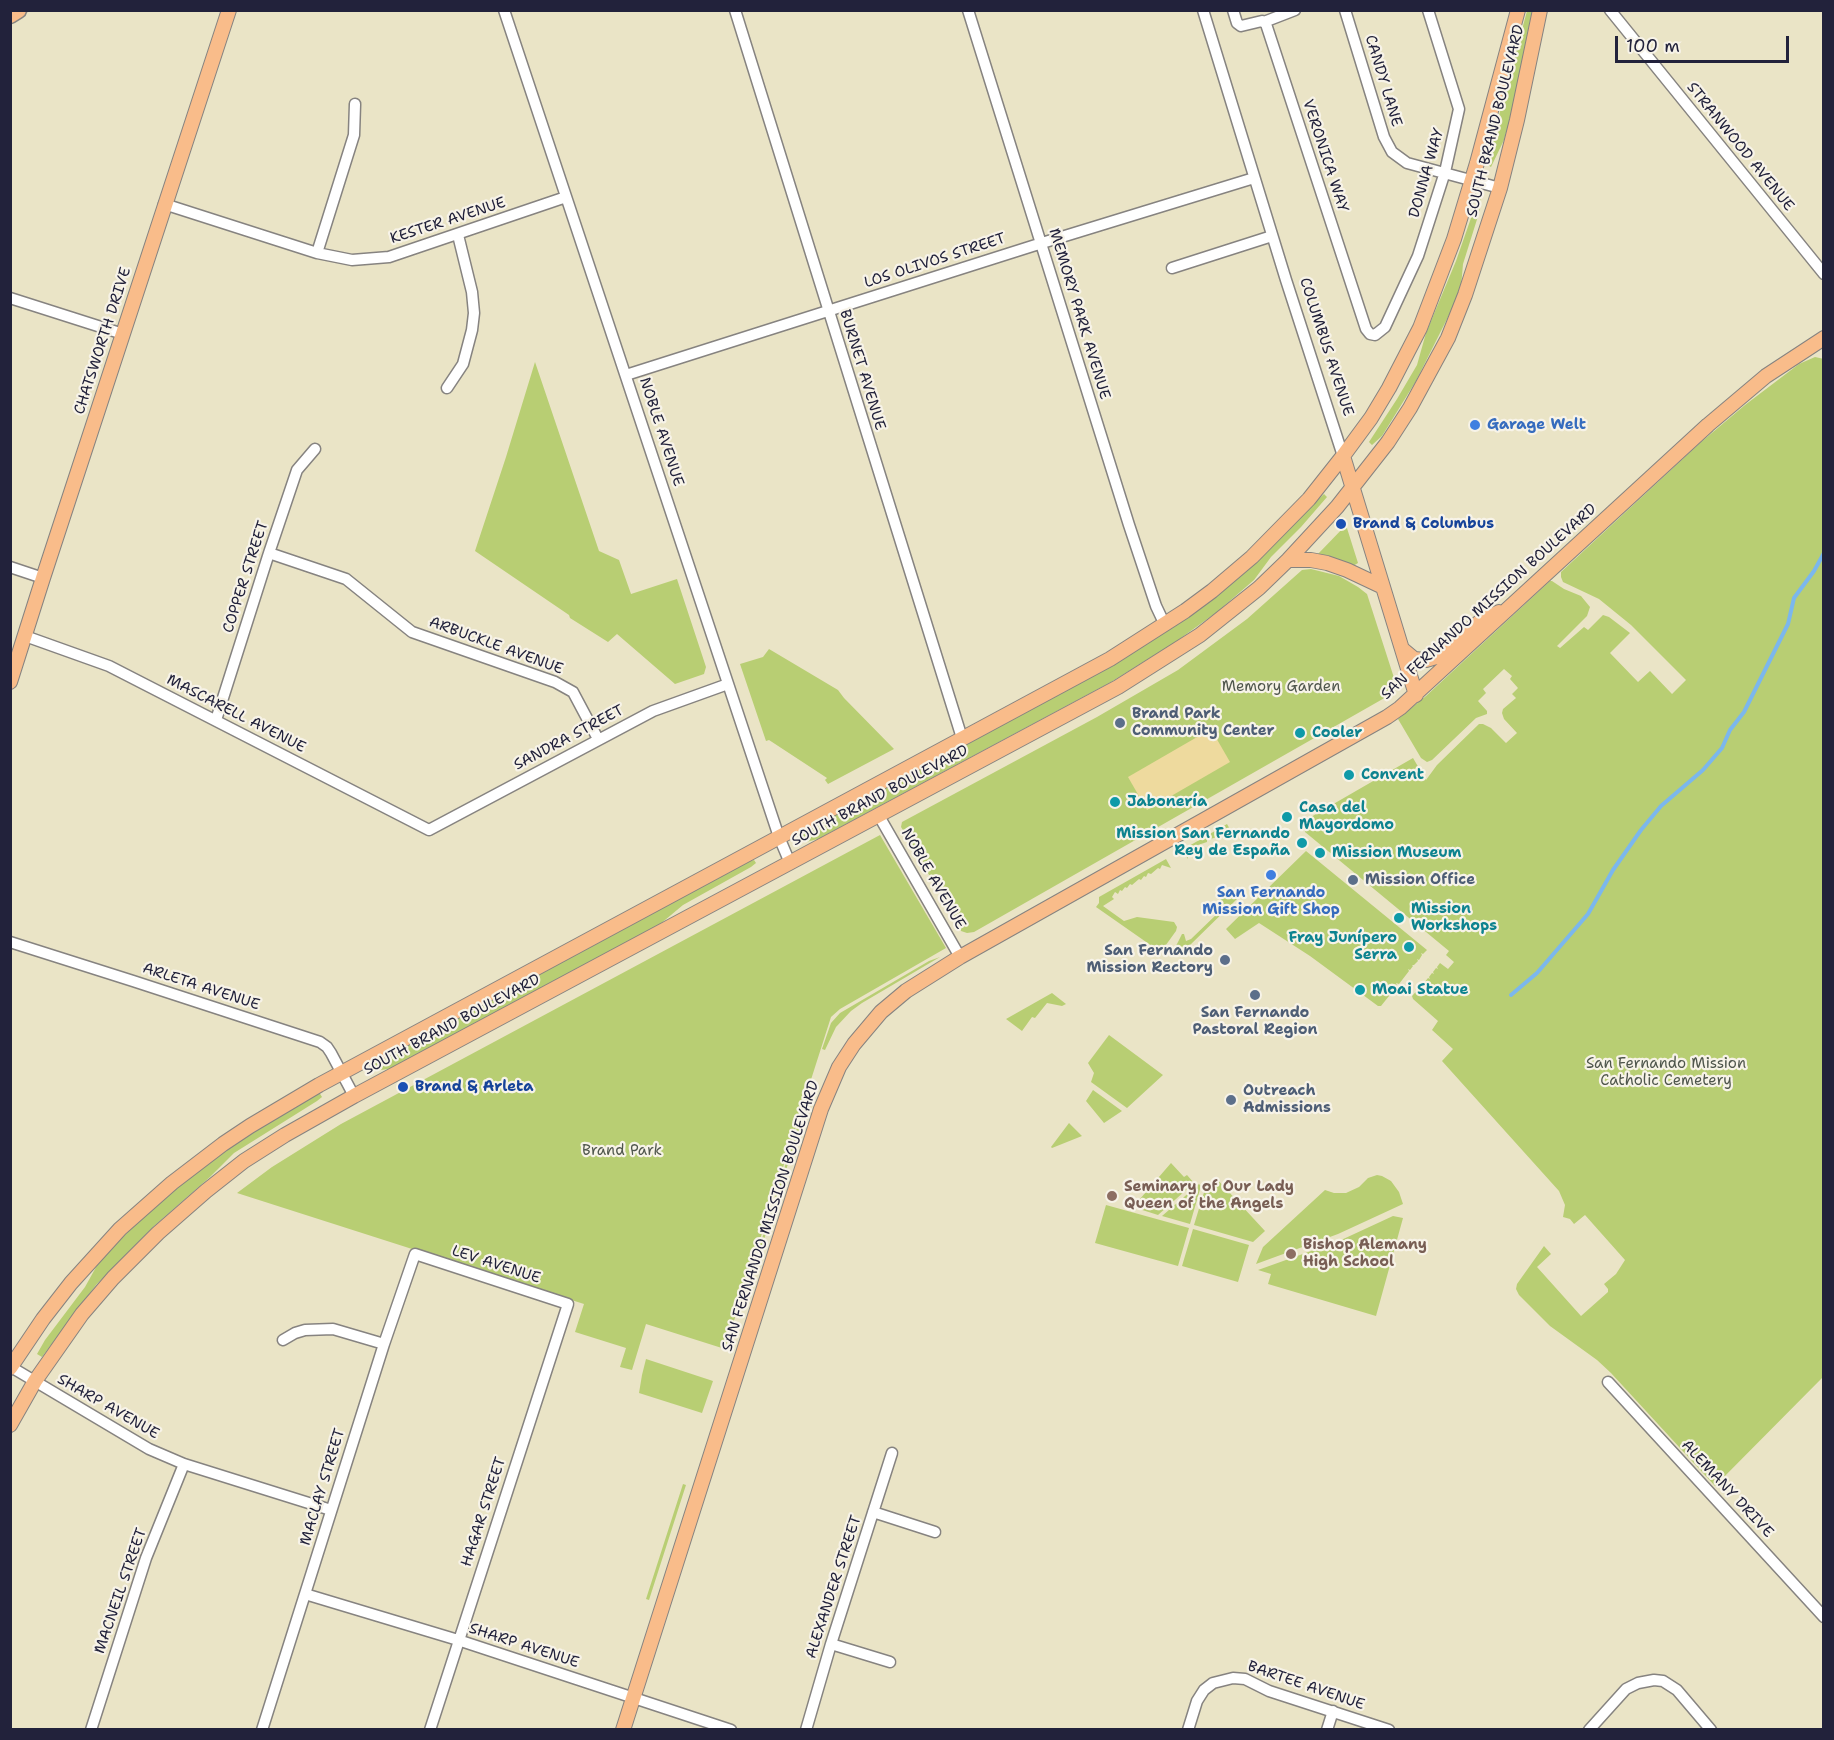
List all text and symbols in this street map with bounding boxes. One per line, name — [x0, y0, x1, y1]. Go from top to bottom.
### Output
street label: SOUTH BRAND BOULEVARD — [1463, 23, 1529, 219]
scale bar — [1618, 24, 1792, 62]
street label: CANDY LANE — [1361, 33, 1405, 129]
text: 100 m — [1626, 34, 1680, 58]
street label: STRANWOOD AVENUE — [1682, 79, 1798, 215]
street label: VERONICA WAY — [1298, 97, 1352, 215]
street label: DONNA WAY — [1406, 126, 1448, 220]
street label: KESTER AVENUE — [388, 194, 508, 248]
street label: MEMORY PARK AVENUE — [1044, 226, 1114, 402]
street label: LOS OLIVOS STREET — [862, 230, 1008, 292]
street label: CHATSWORTH DRIVE — [71, 265, 135, 417]
street label: COLUMBUS AVENUE — [1295, 275, 1357, 419]
street label: BURNET AVENUE — [835, 308, 889, 432]
street label: NOBLE AVENUE — [635, 375, 687, 489]
place label: Garage Welt — [1487, 416, 1586, 434]
marker: Garage Welt — [1468, 418, 1482, 432]
street label: SAN FERNANDO MISSION BOULEVARD — [1377, 500, 1601, 704]
place label: Brand & Columbus — [1353, 515, 1494, 533]
marker: Brand & Columbus — [1334, 517, 1348, 531]
street label: COPPER STREET — [219, 519, 273, 635]
street label: ARBUCKLE AVENUE — [427, 613, 565, 679]
street label: MASCARELL AVENUE — [163, 671, 309, 757]
park label: Memory Garden — [1222, 678, 1340, 696]
street label: SANDRA STREET — [511, 701, 627, 775]
place label: Brand Park Community Center — [1132, 705, 1275, 740]
marker: Brand Park Community Center — [1113, 716, 1127, 730]
place label: Cooler — [1312, 724, 1362, 742]
marker: Cooler — [1293, 726, 1307, 740]
street label: SOUTH BRAND BOULEVARD — [789, 742, 971, 850]
place label: Convent — [1361, 766, 1424, 784]
marker: Convent — [1342, 768, 1356, 782]
place label: Jabonería — [1127, 793, 1207, 811]
marker: Jabonería — [1108, 795, 1122, 809]
place label: Casa del Mayordomo — [1299, 799, 1394, 834]
marker: Casa del Mayordomo — [1280, 810, 1294, 824]
street label: NOBLE AVENUE — [897, 825, 969, 933]
place label: Mission San Fernando Rey de España — [1116, 825, 1290, 860]
marker: Mission San Fernando Rey de España — [1295, 836, 1309, 850]
place label: Mission Museum — [1332, 844, 1461, 862]
marker: Mission Museum — [1313, 846, 1327, 860]
marker: San Fernando Mission Gift Shop — [1264, 868, 1278, 882]
place label: Mission Office — [1365, 871, 1475, 889]
marker: Mission Office — [1346, 873, 1360, 887]
place label: San Fernando Mission Gift Shop — [1202, 884, 1340, 919]
place label: Mission Workshops — [1411, 900, 1497, 935]
marker: Mission Workshops — [1392, 911, 1406, 925]
place label: Fray Junípero Serra — [1289, 929, 1397, 964]
marker: Fray Junípero Serra — [1402, 940, 1416, 954]
place label: San Fernando Mission Rectory — [1086, 942, 1213, 977]
marker: San Fernando Mission Rectory — [1218, 953, 1232, 967]
street label: ARLETA AVENUE — [140, 960, 262, 1014]
street label: SOUTH BRAND BOULEVARD — [361, 971, 543, 1079]
place label: Moai Statue — [1372, 981, 1469, 999]
marker: Moai Statue — [1353, 983, 1367, 997]
marker: San Fernando Pastoral Region — [1248, 988, 1262, 1002]
place label: San Fernando Pastoral Region — [1192, 1004, 1318, 1039]
park label: San Fernando Mission Catholic Cemetery — [1586, 1055, 1746, 1090]
place label: Brand & Arleta — [415, 1078, 533, 1096]
street label: SAN FERNANDO MISSION BOULEVARD — [719, 1078, 823, 1354]
marker: Brand & Arleta — [396, 1080, 410, 1094]
place label: Outreach Admissions — [1243, 1082, 1331, 1117]
marker: Outreach Admissions — [1224, 1093, 1238, 1107]
park label: Brand Park — [582, 1142, 662, 1160]
place label: Seminary of Our Lady Queen of the Angels — [1124, 1178, 1294, 1213]
marker: Seminary of Our Lady Queen of the Angels — [1105, 1189, 1119, 1203]
place label: Bishop Alemany High School — [1303, 1236, 1427, 1271]
street label: LEV AVENUE — [449, 1242, 543, 1288]
marker: Bishop Alemany High School — [1284, 1247, 1298, 1261]
street label: SHARP AVENUE — [54, 1371, 162, 1443]
street label: MACLAY STREET — [297, 1426, 349, 1548]
street label: ALEMANY DRIVE — [1677, 1437, 1777, 1541]
street label: HAGAR STREET — [458, 1455, 510, 1569]
street label: ALEXANDER STREET — [802, 1513, 866, 1661]
street label: MACNEIL STREET — [91, 1526, 151, 1656]
street label: SHARP AVENUE — [467, 1620, 581, 1672]
street label: BARTEE AVENUE — [1245, 1658, 1367, 1714]

